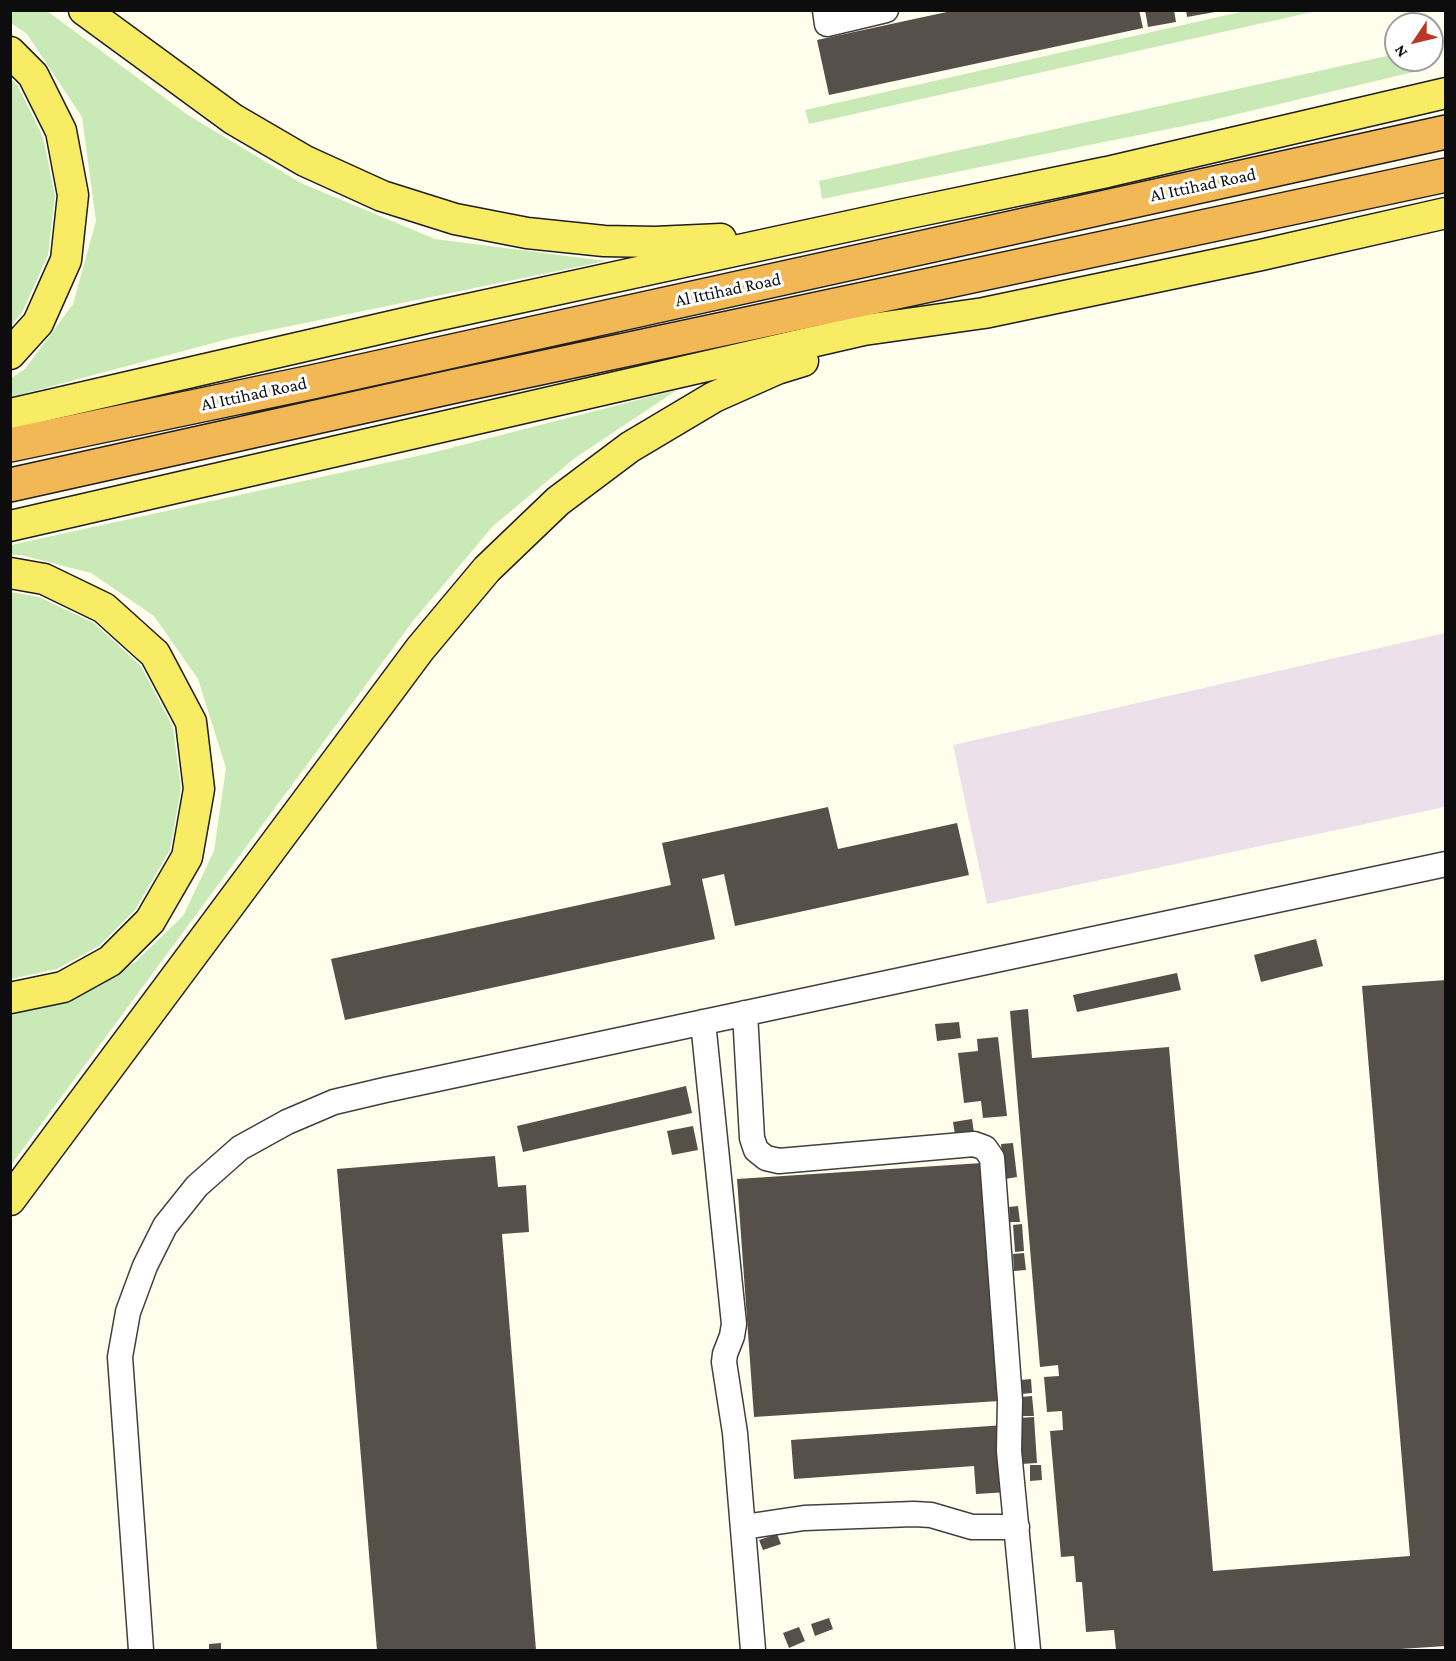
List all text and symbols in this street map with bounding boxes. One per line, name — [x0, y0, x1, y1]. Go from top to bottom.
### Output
north arrow — [1384, 12, 1444, 72]
text: N — [1390, 42, 1411, 61]
street label: Al Ittihad Road — [1148, 163, 1258, 207]
street label: Al Ittihad Road — [673, 268, 783, 312]
street label: Al Ittihad Road — [199, 372, 309, 416]

